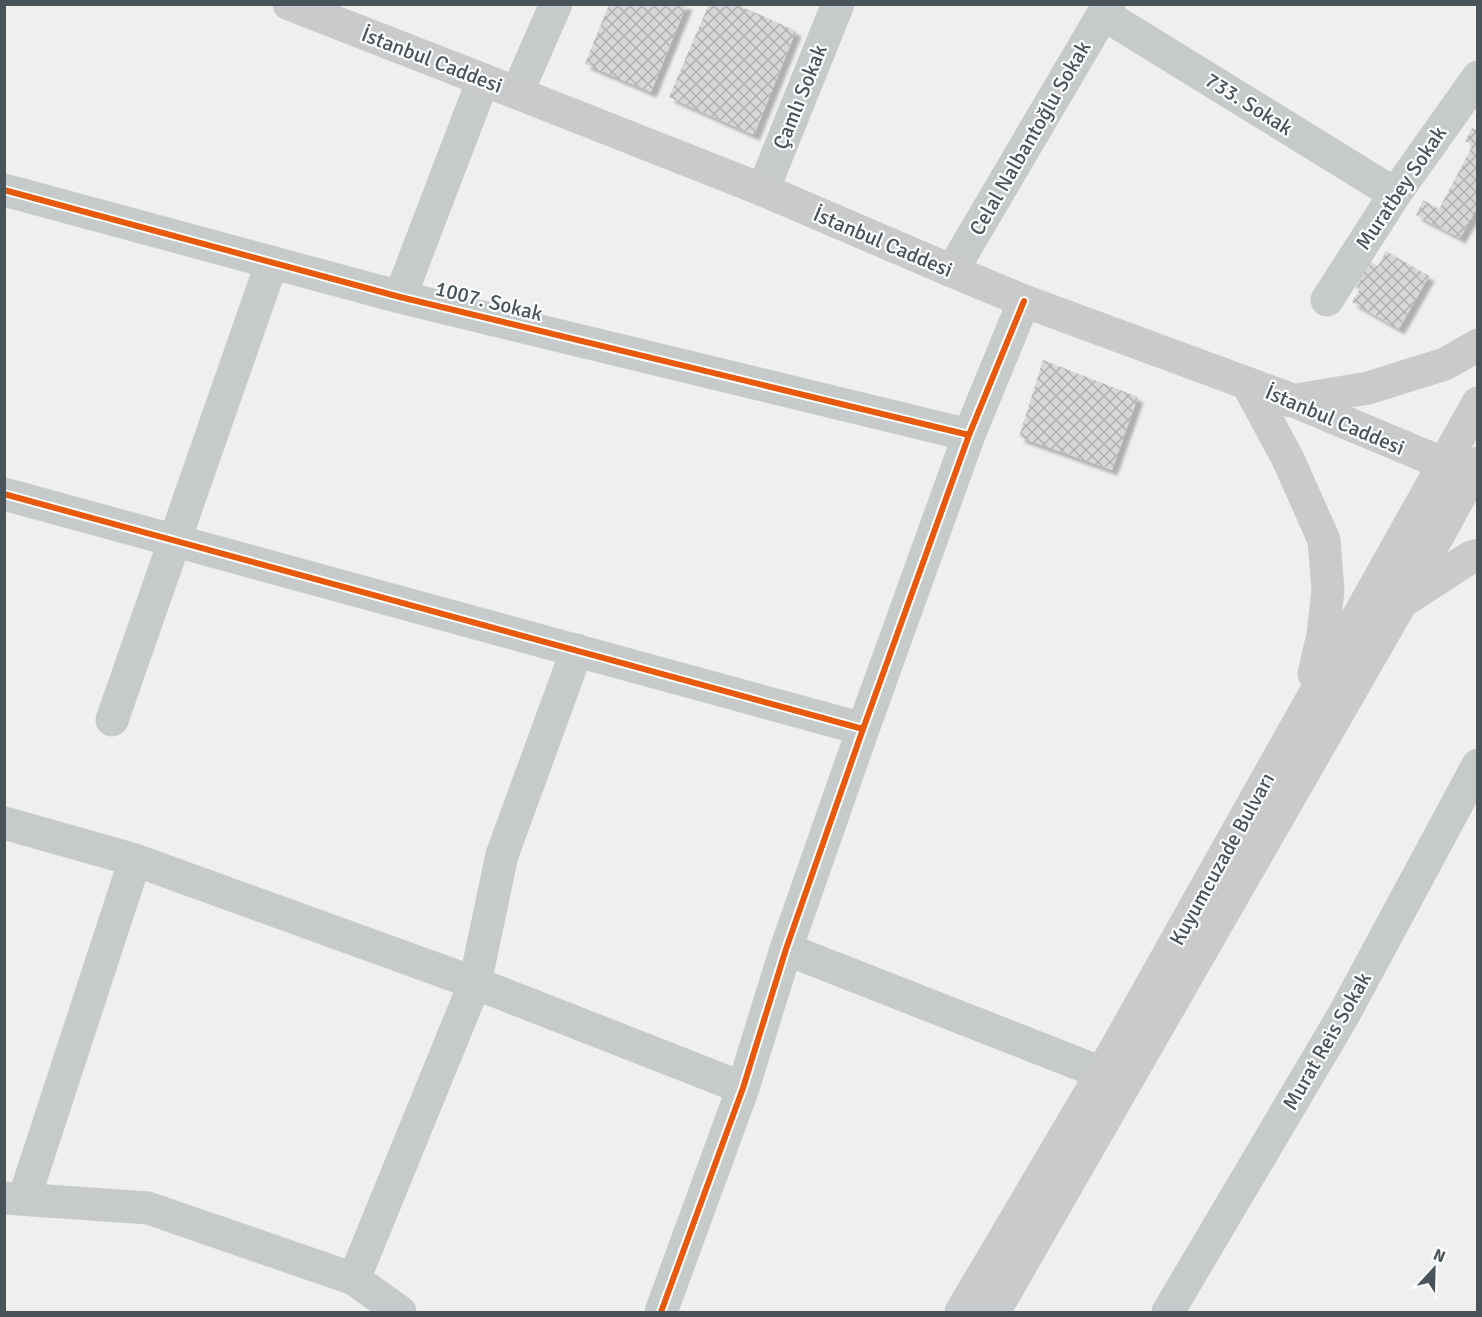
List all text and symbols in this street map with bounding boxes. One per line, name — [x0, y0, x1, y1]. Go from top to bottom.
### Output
street label: İstanbul Caddesi — [358, 21, 506, 99]
street label: Celal Nalbantoğlu Sokak — [964, 36, 1097, 240]
street label: Çamlı Sokak — [767, 40, 833, 153]
street label: 733. Sokak — [1200, 67, 1298, 141]
street label: Muratbey Sokak — [1350, 121, 1452, 255]
street label: İstanbul Caddesi — [809, 201, 957, 283]
street label: 1007. Sokak — [433, 275, 546, 327]
street label: İstanbul Caddesi — [1261, 379, 1409, 461]
street label: Kuyumcuzade Bulvarı — [1164, 768, 1280, 950]
street label: Murat Reis Sokak — [1277, 967, 1377, 1115]
north arrow — [1404, 1239, 1464, 1299]
text: N — [1430, 1245, 1448, 1267]

